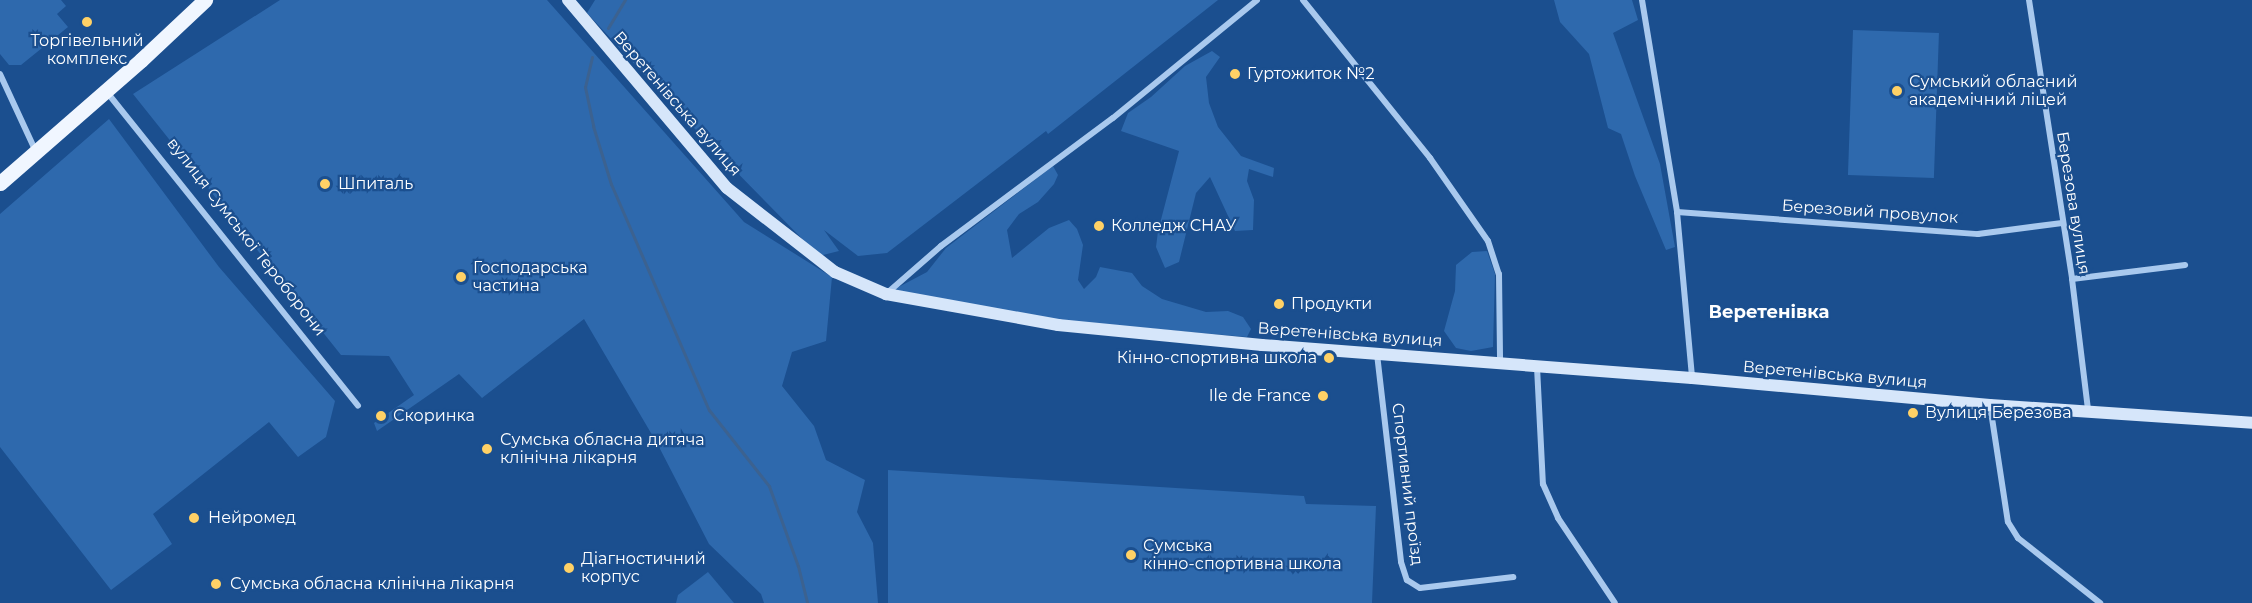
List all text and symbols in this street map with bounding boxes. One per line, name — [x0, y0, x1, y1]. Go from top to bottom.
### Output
marker: Торгівельний комплекс — [80, 15, 94, 29]
street label: Веретенівська вулиця — [609, 28, 745, 180]
place label: Торгівельний комплекс — [30, 31, 144, 69]
place label: Гуртожиток №2 — [1247, 64, 1375, 84]
marker: Гуртожиток №2 — [1228, 67, 1242, 81]
place label: Сумський обласний академічний ліцей — [1909, 72, 2077, 110]
marker: Сумський обласний академічний ліцей — [1890, 84, 1904, 98]
street label: Березова вулиця — [2052, 130, 2094, 276]
street label: вулиця Сумської Тероборони — [163, 134, 329, 340]
place label: Шпиталь — [338, 174, 413, 194]
marker: Шпиталь — [316, 175, 334, 193]
street label: Березовий провулок — [1781, 196, 1959, 228]
place label: Колледж СНАУ — [1111, 216, 1237, 236]
marker: Колледж СНАУ — [1092, 219, 1106, 233]
place label: Господарська частина — [473, 258, 588, 296]
marker: Господарська частина — [454, 270, 468, 284]
place label: Продукти — [1291, 294, 1372, 314]
marker: Продукти — [1272, 297, 1286, 311]
district label: Веретенівка — [1709, 301, 1829, 323]
street label: Веретенівська вулиця — [1257, 319, 1443, 351]
place label: Кінно-спортивна школа — [1117, 348, 1317, 368]
marker: Кінно-спортивна школа — [1322, 351, 1336, 365]
street label: Веретенівська вулиця — [1742, 357, 1928, 393]
place label: Ile de France — [1209, 386, 1311, 406]
marker: Ile de France — [1316, 389, 1330, 403]
street label: Спортивний проїзд — [1388, 402, 1426, 566]
place label: Вулиця Березова — [1925, 403, 2072, 423]
place label: Скоринка — [393, 406, 475, 426]
marker: Вулиця Березова — [1906, 406, 1920, 420]
marker: Скоринка — [374, 409, 388, 423]
place label: Сумська обласна дитяча клінічна лікарня — [500, 430, 705, 468]
marker: Сумська обласна дитяча клінічна лікарня — [478, 440, 496, 458]
place label: Нейромед — [208, 508, 296, 528]
marker: Нейромед — [185, 509, 203, 527]
place label: Сумська кінно-спортивна школа — [1143, 536, 1342, 574]
marker: Сумська кінно-спортивна школа — [1124, 548, 1138, 562]
place label: Діагностичний корпус — [581, 549, 706, 587]
marker: Діагностичний корпус — [562, 561, 576, 575]
place label: Сумська обласна клінічна лікарня — [230, 574, 514, 594]
marker: Сумська обласна клінічна лікарня — [207, 575, 225, 593]

